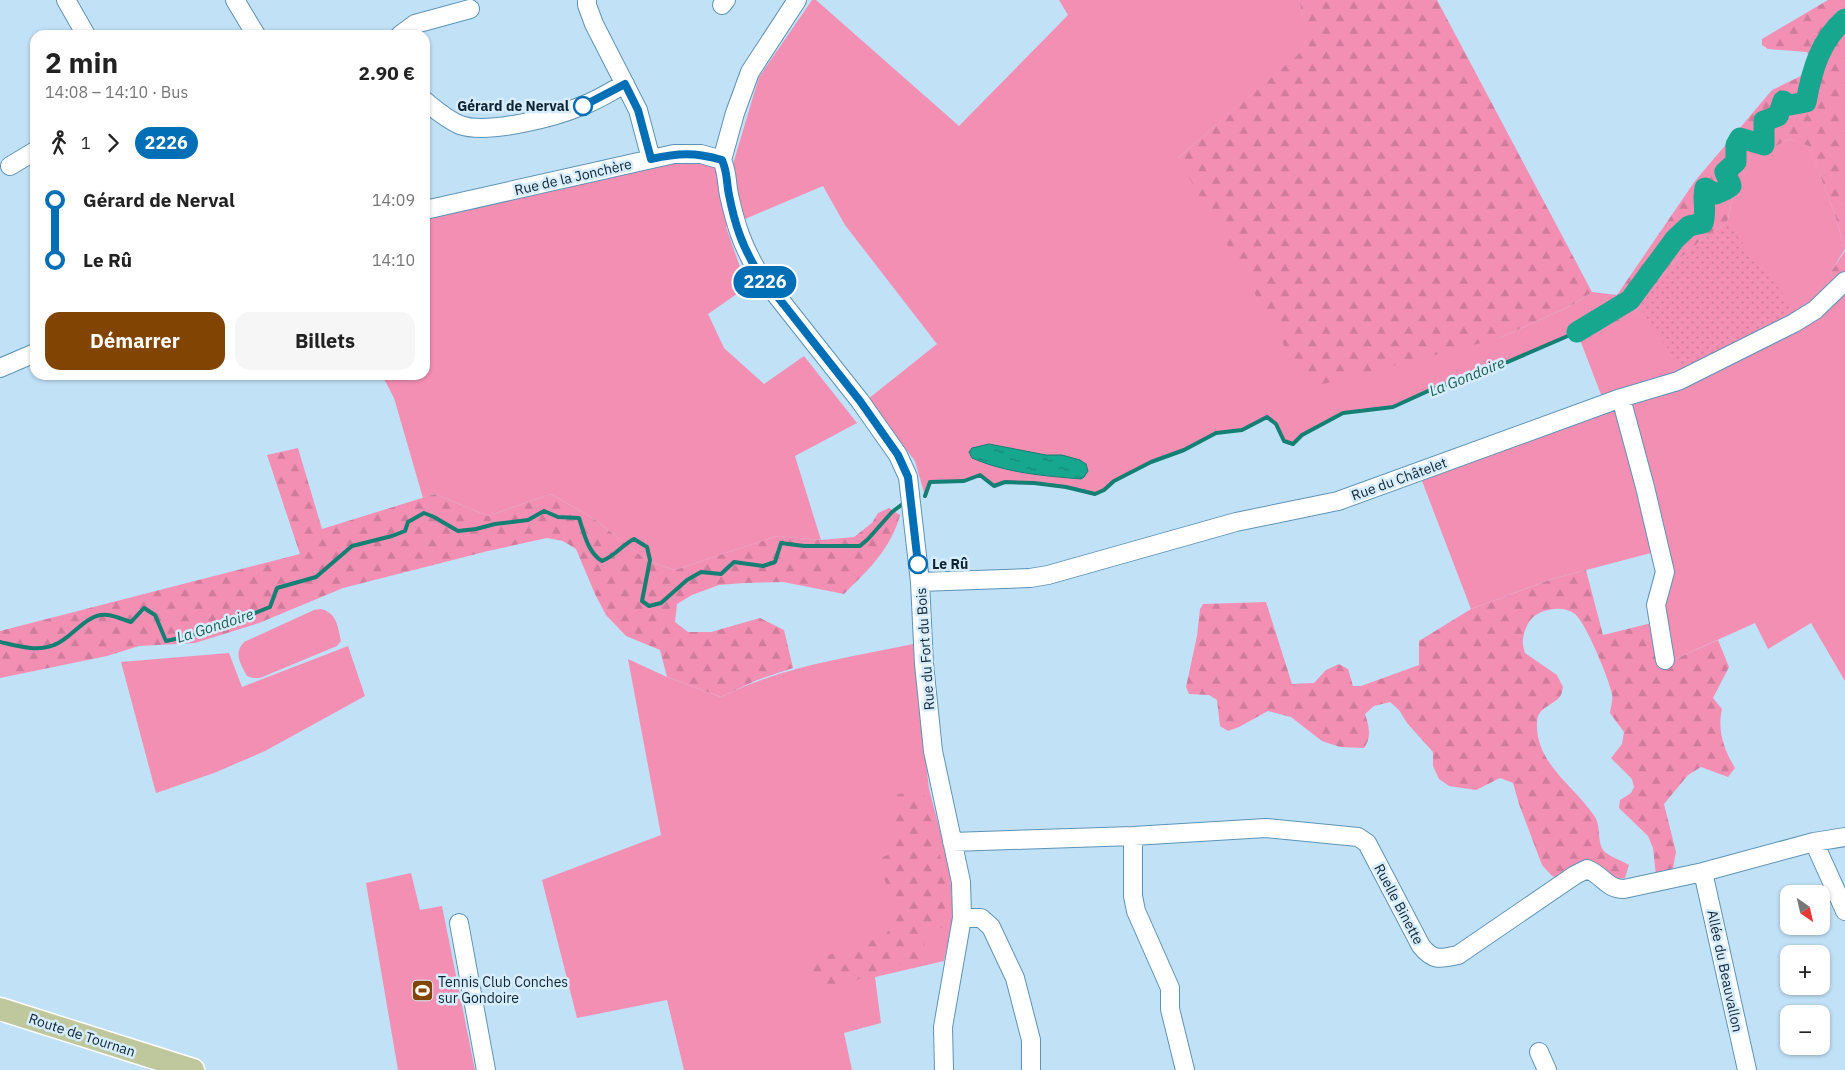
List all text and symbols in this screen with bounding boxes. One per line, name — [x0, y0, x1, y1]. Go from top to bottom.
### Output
text: 2 min — [45, 44, 118, 81]
text: 2.90 € — [359, 61, 415, 85]
text: 14:08 – 14:10 · Bus — [45, 82, 188, 102]
marker: Gérard de Nerval — [573, 96, 593, 116]
place label: Gérard de Nerval — [457, 97, 569, 115]
icon: walk — [45, 129, 73, 157]
icon: forward — [99, 129, 127, 157]
text: 2226 — [145, 131, 188, 154]
text: 1 — [81, 133, 91, 153]
street label: Rue de la Jonchère — [513, 155, 634, 199]
text: Gérard de Nerval — [83, 188, 235, 212]
text: 14:09 — [372, 190, 415, 210]
text: Le Rû — [83, 248, 132, 272]
text: 14:10 — [372, 250, 415, 270]
line badge: 2226 — [730, 266, 800, 298]
text: 2226 — [743, 270, 787, 293]
button: Démarrer — [45, 312, 225, 370]
button: Billets — [235, 312, 415, 370]
water label: La Gondoire — [1426, 353, 1508, 400]
street label: Rue du Châtelet — [1349, 453, 1449, 505]
marker: Le Rû — [908, 554, 928, 574]
place label: Le Rû — [932, 555, 968, 573]
street label: Rue du Fort du Bois — [912, 587, 938, 711]
water label: La Gondoire — [174, 604, 256, 647]
street label: Ruelle Binette — [1370, 861, 1428, 948]
north arrow — [1780, 885, 1830, 935]
map controls — [1780, 885, 1830, 1055]
street label: Allée du Beauvallon — [1703, 908, 1747, 1034]
button: + — [1780, 945, 1830, 995]
place label: Tennis Club Conches sur Gondoire — [438, 973, 568, 1007]
sports icon: Tennis Club Conches sur Gondoire — [410, 978, 434, 1002]
button: − — [1780, 1005, 1830, 1055]
street label: Route de Tournan — [26, 1009, 138, 1061]

